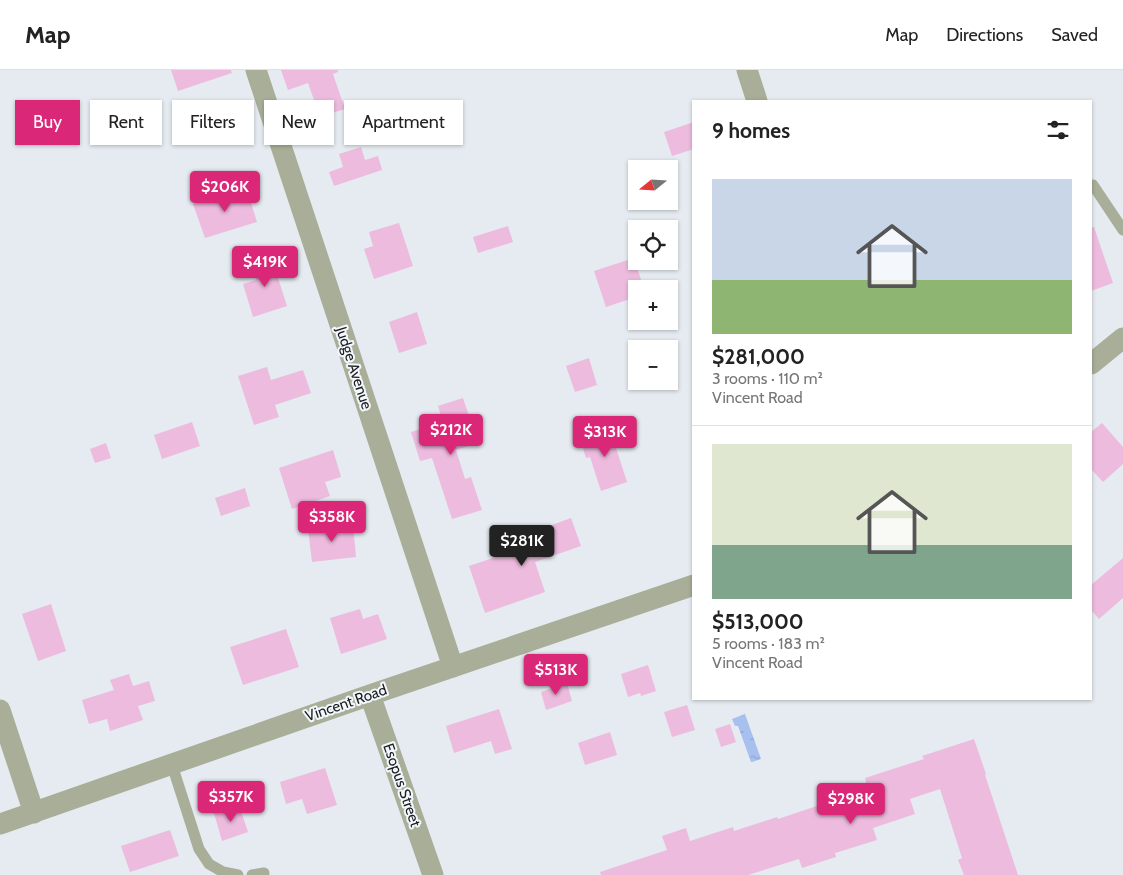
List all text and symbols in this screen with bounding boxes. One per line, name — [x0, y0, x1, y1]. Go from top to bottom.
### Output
text: Map — [25, 20, 71, 49]
text: Map — [885, 24, 918, 46]
text: Directions — [946, 24, 1023, 46]
text: Saved — [1051, 24, 1098, 46]
chip: Buy — [15, 100, 80, 145]
chip: Rent — [90, 100, 162, 145]
chip: Filters — [172, 100, 254, 145]
chip: New — [264, 100, 334, 145]
chip: Apartment — [344, 100, 463, 145]
icon: filters — [1044, 116, 1072, 144]
text: 9 homes — [712, 118, 790, 143]
north arrow — [628, 160, 678, 210]
map controls — [628, 160, 678, 390]
pin: $206K — [190, 170, 260, 213]
text: $206K — [201, 177, 249, 196]
icon: home — [847, 211, 937, 301]
button: locate — [628, 220, 678, 270]
pin: $419K — [230, 246, 300, 288]
text: $419K — [243, 252, 287, 271]
button: + — [628, 280, 678, 330]
street label: Judge Avenue — [332, 323, 376, 412]
button: − — [628, 340, 678, 390]
text: $281,000 — [712, 344, 805, 369]
text: 3 rooms · 110 m² — [712, 369, 823, 388]
text: Vincent Road — [712, 388, 803, 407]
pin: $212K — [416, 414, 486, 456]
pin: $313K — [570, 416, 640, 458]
text: $212K — [430, 420, 472, 439]
text: $313K — [584, 422, 626, 441]
icon: home — [847, 477, 937, 567]
pin: $358K — [297, 500, 367, 543]
text: $358K — [309, 507, 355, 526]
pin: $281K — [487, 524, 557, 567]
text: $281K — [500, 531, 544, 550]
text: $513,000 — [712, 609, 804, 634]
text: 5 rooms · 183 m² — [712, 634, 825, 653]
text: Vincent Road — [712, 653, 803, 672]
pin: $513K — [521, 654, 591, 696]
text: $513K — [535, 660, 577, 679]
street label: Vincent Road — [303, 681, 389, 725]
street label: Esopus Street — [379, 741, 425, 829]
pin: $357K — [196, 780, 266, 823]
pin: $298K — [816, 782, 886, 825]
text: $357K — [209, 787, 253, 806]
text: $298K — [828, 789, 874, 808]

